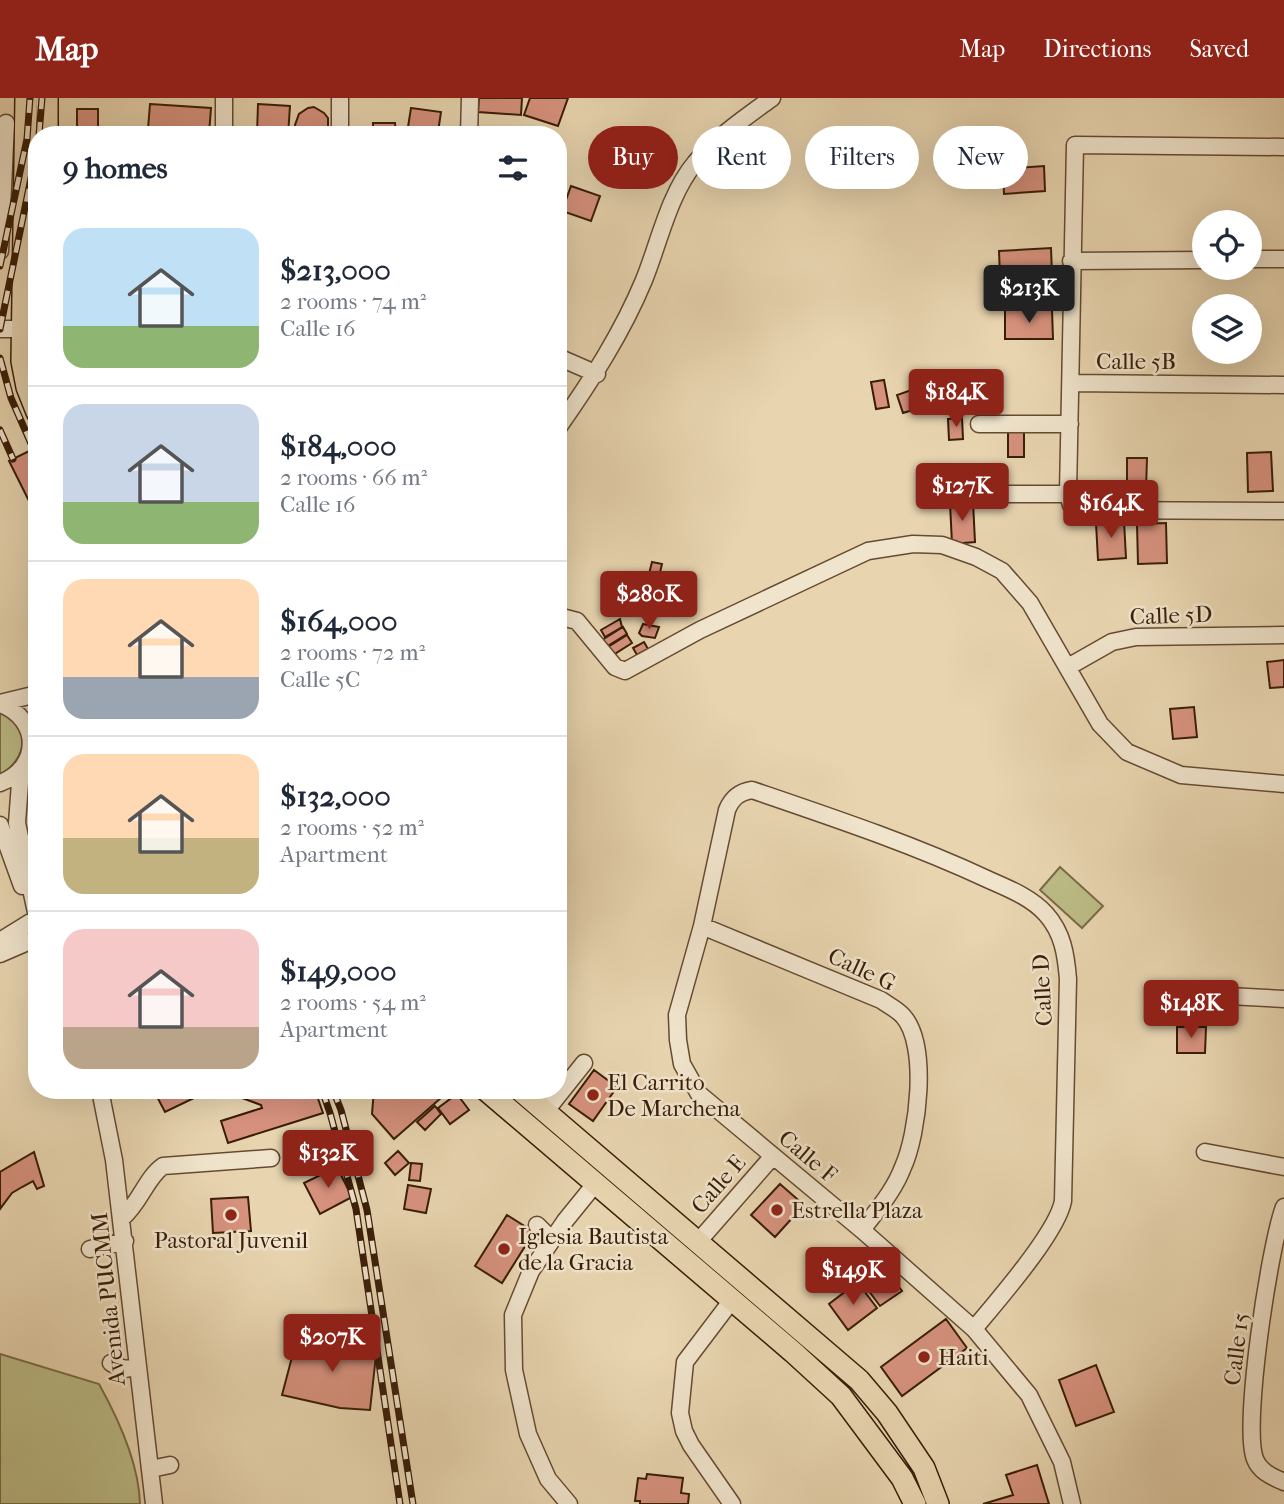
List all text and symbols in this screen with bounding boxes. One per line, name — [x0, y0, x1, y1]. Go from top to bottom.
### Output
text: Map — [35, 30, 98, 69]
text: Map — [959, 35, 1005, 63]
text: Directions — [1043, 35, 1151, 63]
text: Saved — [1189, 35, 1249, 63]
chip: Buy — [588, 126, 678, 189]
chip: Rent — [692, 126, 791, 189]
chip: Filters — [805, 126, 919, 189]
chip: New — [933, 126, 1028, 189]
icon: filters — [494, 149, 532, 187]
text: 9 homes — [63, 151, 168, 186]
map controls — [1192, 210, 1262, 364]
button: locate — [1192, 210, 1262, 280]
text: $213,000 — [280, 253, 391, 288]
icon: home — [119, 256, 203, 340]
pin: $213K — [980, 266, 1078, 325]
text: $213K — [1000, 274, 1058, 301]
text: 2 rooms · 74 m² — [280, 288, 426, 315]
button: layers — [1192, 294, 1262, 364]
text: Calle 16 — [280, 315, 356, 342]
street label: Calle 5B — [1096, 348, 1176, 375]
pin: $184K — [907, 370, 1005, 429]
text: $184K — [925, 378, 987, 405]
text: $184,000 — [280, 429, 397, 464]
icon: home — [119, 432, 203, 516]
text: 2 rooms · 66 m² — [280, 464, 427, 491]
pin: $127K — [913, 464, 1011, 523]
text: $127K — [932, 472, 992, 499]
pin: $164K — [1062, 480, 1160, 540]
text: $164K — [1079, 489, 1143, 516]
text: Calle 16 — [280, 491, 356, 518]
pin: $280K — [600, 572, 698, 631]
text: $280K — [616, 580, 682, 607]
street label: Calle 5D — [1129, 601, 1213, 630]
text: $164,000 — [280, 604, 398, 639]
icon: home — [119, 607, 203, 691]
text: 2 rooms · 72 m² — [280, 639, 425, 666]
text: Calle 5C — [280, 666, 360, 693]
text: $132,000 — [280, 779, 391, 814]
icon: home — [119, 782, 203, 866]
text: 2 rooms · 52 m² — [280, 814, 424, 841]
text: Apartment — [280, 841, 388, 868]
street label: Calle G — [824, 942, 900, 997]
street label: Calle D — [1027, 953, 1058, 1027]
text: $149,000 — [280, 954, 397, 989]
icon: home — [119, 957, 203, 1041]
pin: $148K — [1142, 981, 1240, 1040]
text: 2 rooms · 54 m² — [280, 989, 426, 1016]
text: $148K — [1160, 989, 1222, 1016]
text: Apartment — [280, 1016, 388, 1043]
place label: El Carrito De Marchena — [607, 1069, 741, 1122]
marker: El Carrito De Marchena — [585, 1087, 601, 1103]
street label: Calle F — [773, 1124, 842, 1188]
pin: $132K — [279, 1130, 377, 1190]
text: $132K — [299, 1139, 357, 1166]
street label: Calle E — [686, 1149, 751, 1219]
place label: Estrella Plaza — [791, 1197, 923, 1224]
marker: Estrella Plaza — [769, 1202, 785, 1218]
marker: Pastoral Juvenil — [223, 1207, 239, 1223]
street label: Avenida PUCMM — [86, 1211, 131, 1388]
place label: Iglesia Bautista de la Gracia — [518, 1223, 669, 1276]
place label: Pastoral Juvenil — [154, 1227, 309, 1254]
marker: Iglesia Bautista de la Gracia — [496, 1241, 512, 1257]
pin: $149K — [804, 1248, 902, 1307]
text: $149K — [821, 1256, 885, 1283]
street label: Calle 15 — [1219, 1311, 1254, 1387]
pin: $207K — [283, 1314, 381, 1374]
text: $207K — [300, 1323, 365, 1350]
place label: Haiti — [938, 1344, 989, 1371]
marker: Haiti — [916, 1349, 932, 1365]

